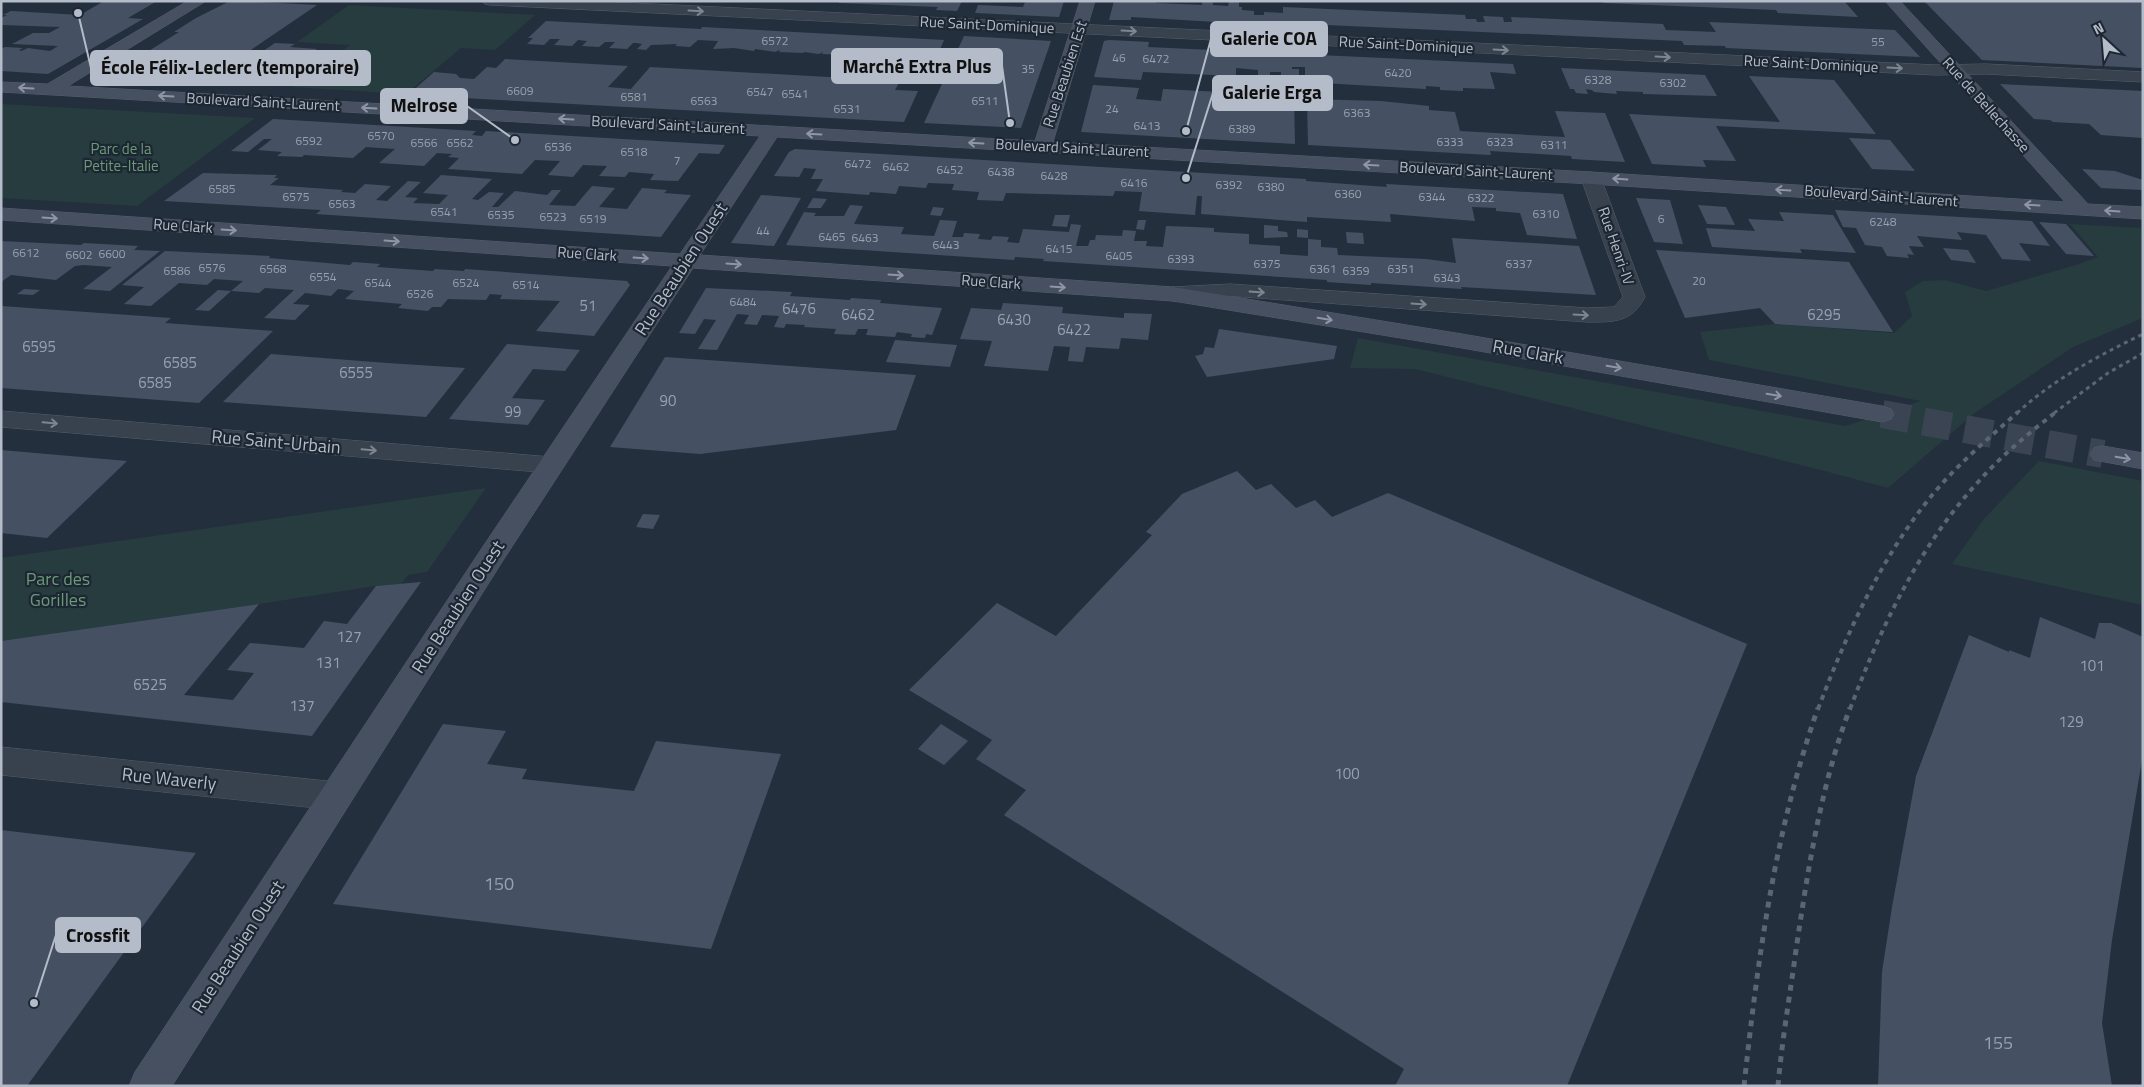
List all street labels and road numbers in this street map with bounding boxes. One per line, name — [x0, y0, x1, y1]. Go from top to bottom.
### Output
street label: Rue Saint-Dominique — [919, 9, 1055, 40]
street label: Rue Beaubien Est — [1036, 17, 1093, 130]
street label: Rue Saint-Dominique — [1338, 29, 1474, 60]
street label: Rue Saint-Dominique — [1743, 48, 1879, 79]
street label: Rue de Bellechasse — [1937, 52, 2036, 158]
street label: Boulevard Saint-Laurent — [186, 86, 341, 117]
street label: Boulevard Saint-Laurent — [591, 109, 746, 140]
street label: Boulevard Saint-Laurent — [995, 132, 1150, 163]
street label: Boulevard Saint-Laurent — [1399, 155, 1554, 186]
street label: Boulevard Saint-Laurent — [1803, 179, 1959, 212]
street label: Rue Beaubien Ouest — [627, 196, 734, 341]
street label: Rue Henri-IV — [1592, 204, 1641, 288]
street label: Rue Clark — [153, 212, 214, 239]
street label: Rue Clark — [557, 240, 618, 267]
street label: Rue Clark — [961, 268, 1022, 295]
street label: Rue Clark — [1491, 332, 1566, 371]
street label: Rue Saint-Urbain — [210, 422, 342, 461]
street label: Rue Beaubien Ouest — [404, 534, 511, 679]
street label: Rue Waverly — [120, 760, 218, 797]
street label: Rue Beaubien Ouest — [184, 874, 291, 1019]

